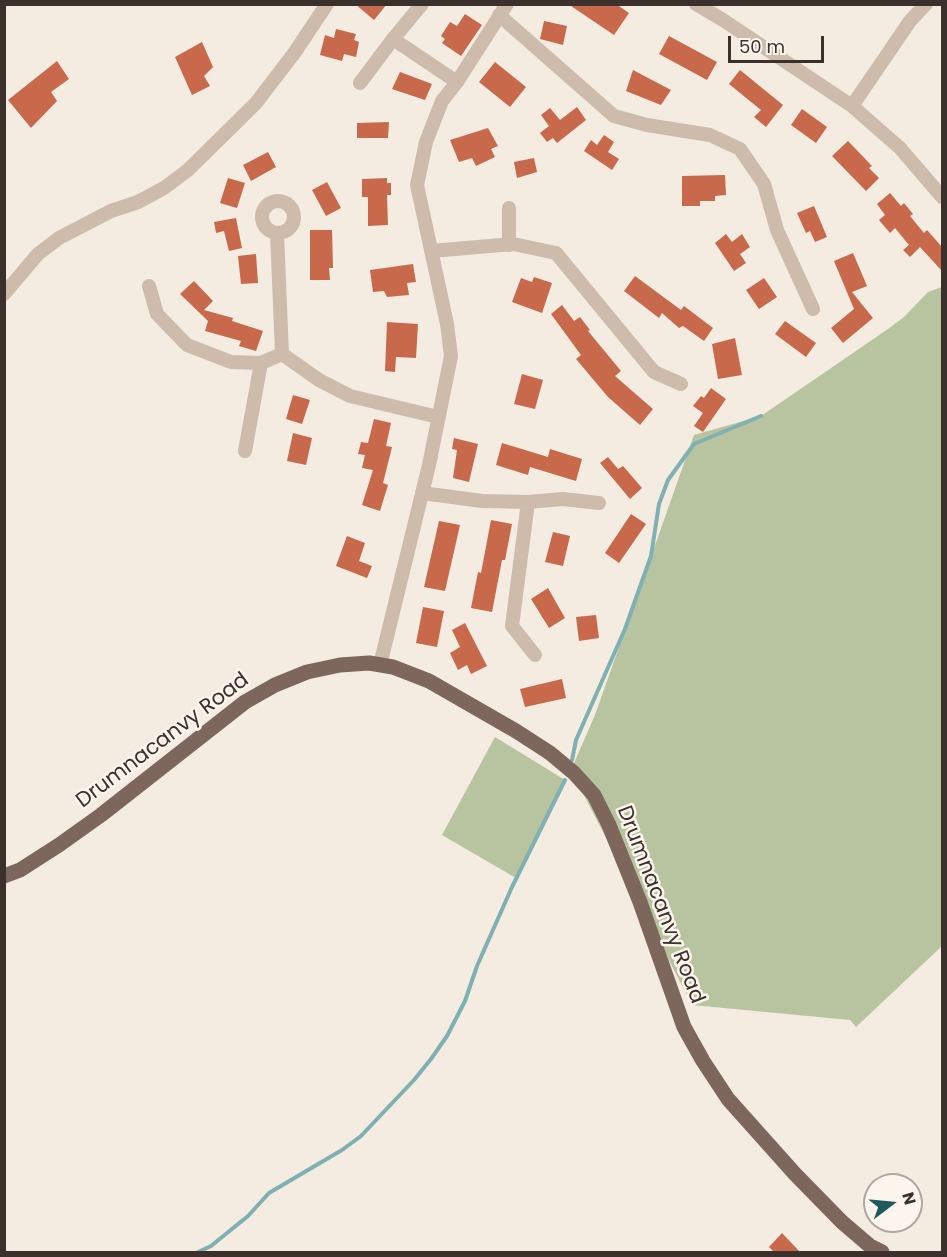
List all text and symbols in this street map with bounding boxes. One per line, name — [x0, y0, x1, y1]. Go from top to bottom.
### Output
scale bar — [731, 24, 827, 62]
text: 50 m — [739, 34, 785, 59]
street label: Drumnacanvy Road — [72, 668, 254, 814]
street label: Drumnacanvy Road — [611, 803, 709, 1007]
north arrow — [863, 1173, 923, 1233]
text: N — [896, 1189, 922, 1207]

